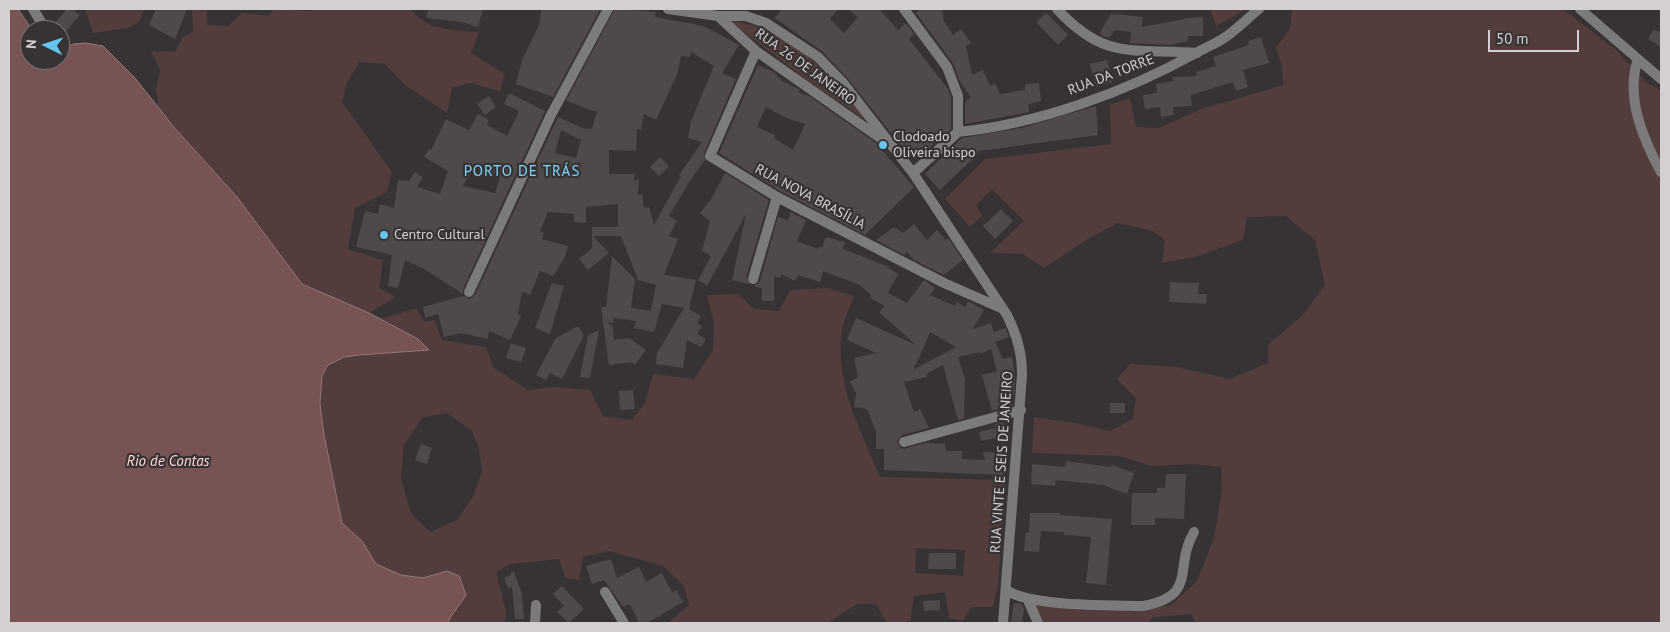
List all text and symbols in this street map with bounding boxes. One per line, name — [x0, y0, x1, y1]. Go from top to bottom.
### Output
north arrow — [20, 20, 70, 70]
scale bar — [1490, 20, 1581, 52]
street label: RUA 26 DE JANEIRO — [752, 25, 858, 109]
text: 50 m — [1496, 29, 1529, 48]
text: N — [22, 39, 40, 49]
street label: RUA DA TORRE — [1066, 51, 1156, 99]
place label: Clodoado Oliveira bispo — [893, 129, 976, 162]
marker: Clodoado Oliveira bispo — [877, 139, 889, 151]
street label: RUA NOVA BRASÍLIA — [752, 161, 868, 233]
district label: PORTO DE TRÁS — [462, 163, 582, 181]
place label: Centro Cultural — [394, 227, 484, 243]
marker: Centro Cultural — [378, 229, 390, 241]
street label: RUA VINTE E SEIS DE JANEIRO — [987, 371, 1017, 553]
water label: Rio de Contas — [126, 453, 210, 471]

